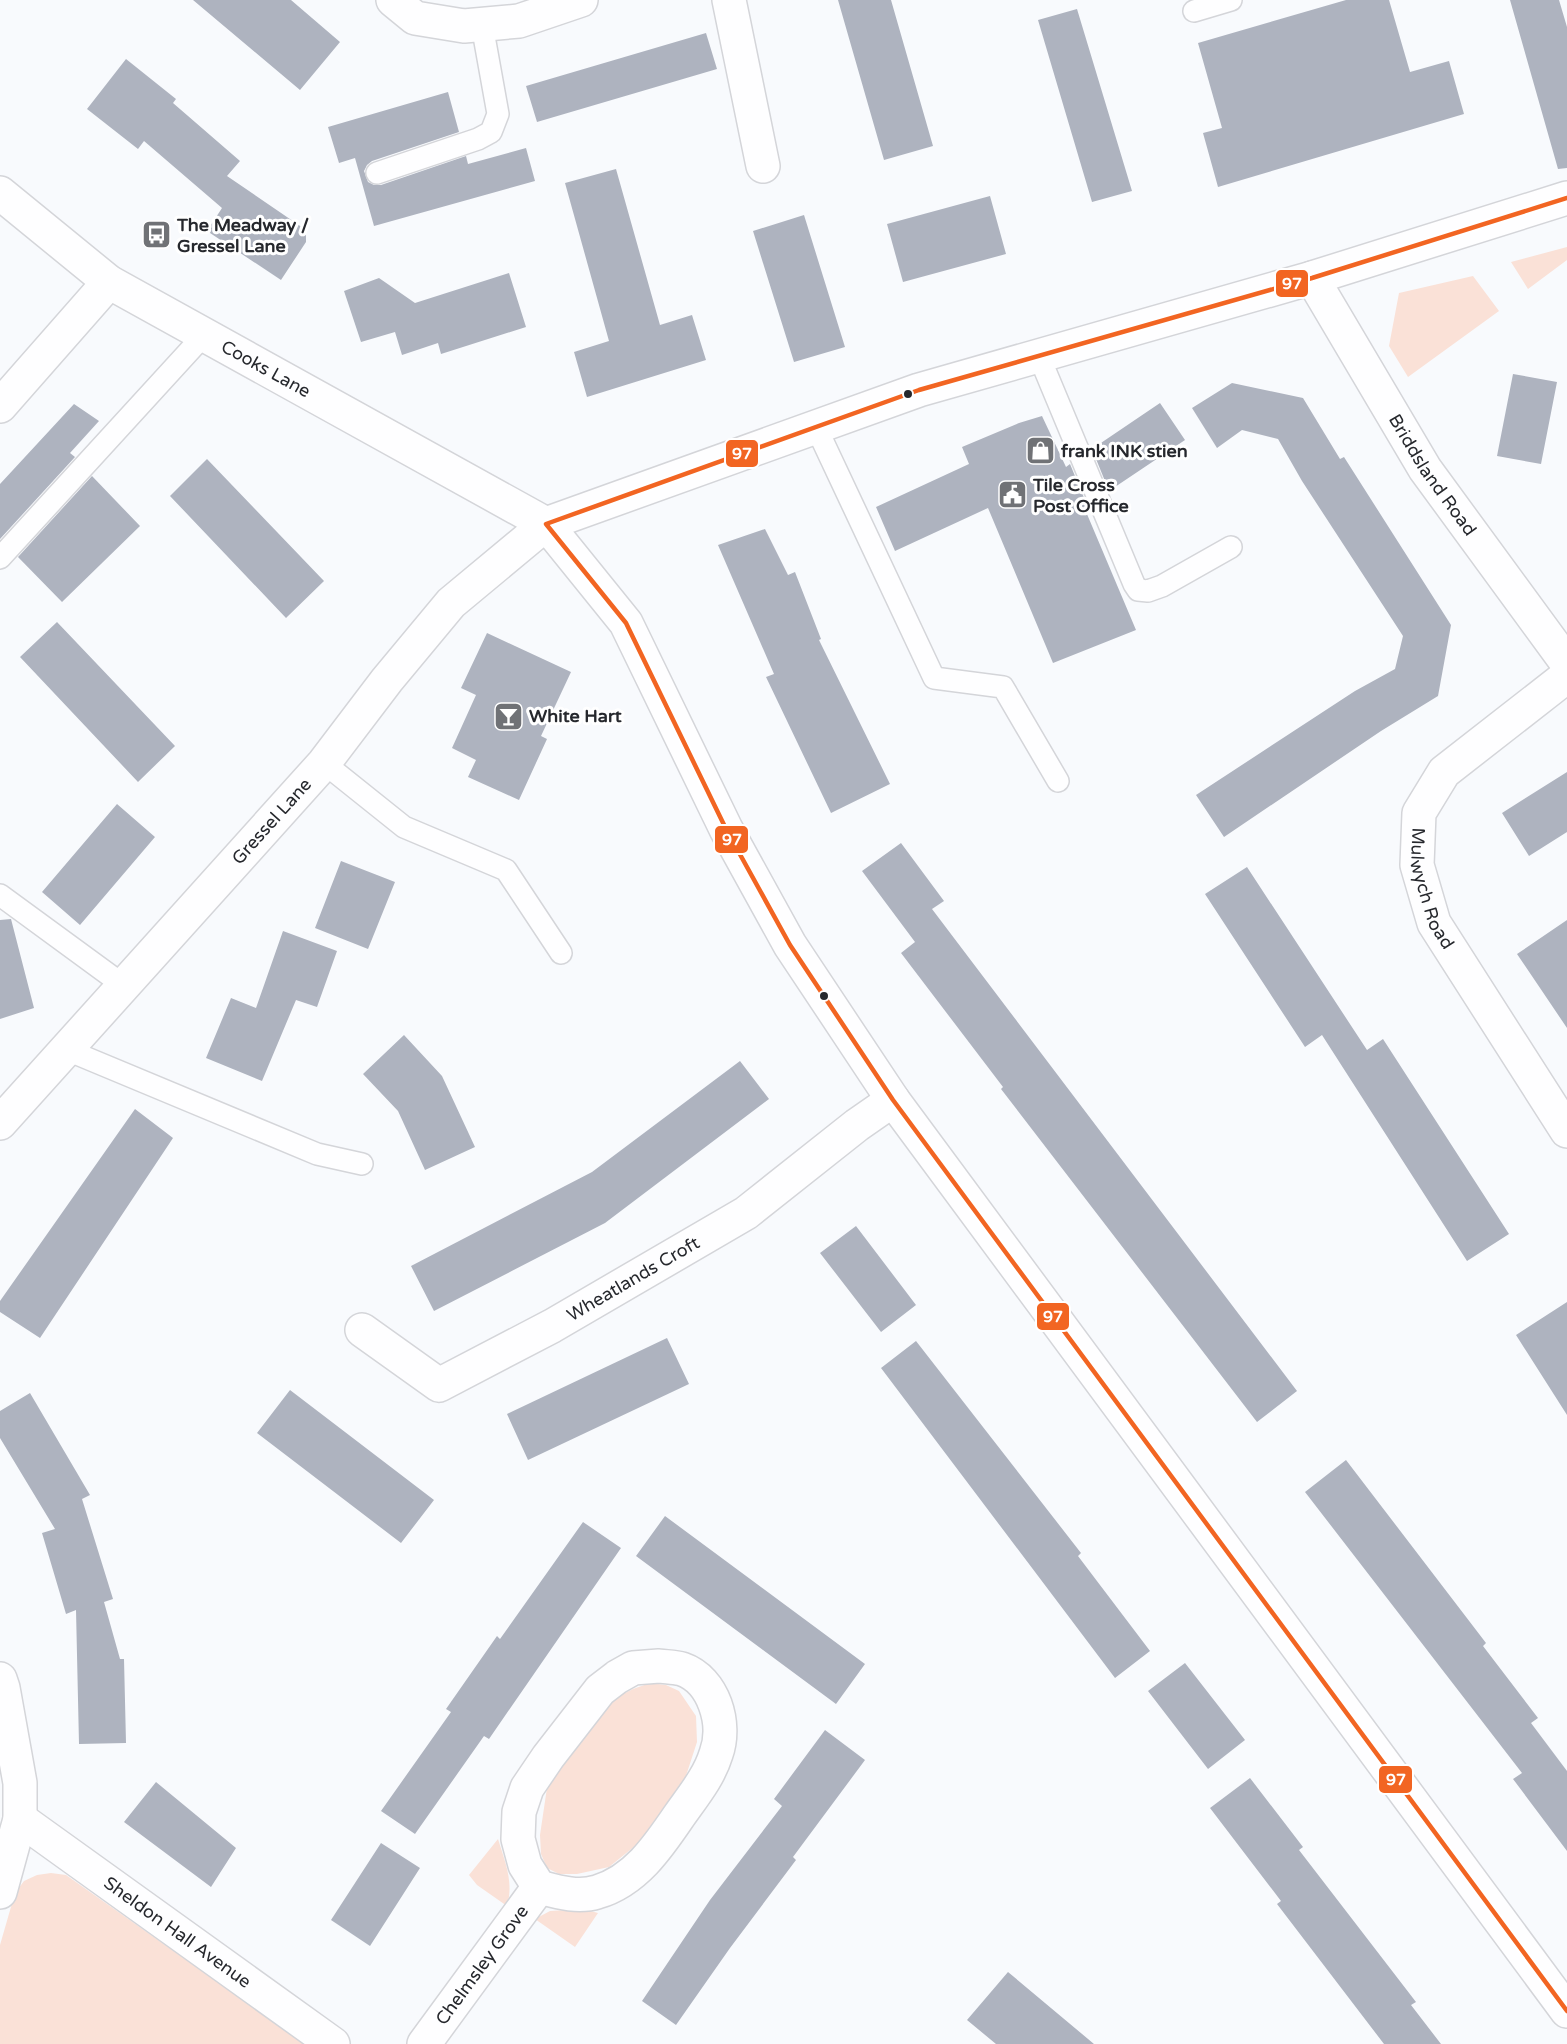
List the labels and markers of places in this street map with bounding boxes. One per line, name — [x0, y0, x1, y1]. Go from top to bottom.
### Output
place label: The Meadway / Gressel Lane — [176, 214, 309, 257]
bus stop icon: The Meadway / Gressel Lane — [140, 219, 172, 251]
unlabelled marker — [902, 388, 914, 400]
shop icon: frank INK stien — [1024, 435, 1056, 467]
place label: frank INK stien — [1061, 440, 1188, 462]
place label: Tile Cross Post Office — [1032, 474, 1129, 517]
public building icon: Tile Cross Post Office — [996, 479, 1028, 511]
bar icon: White Hart — [492, 700, 524, 732]
place label: White Hart — [529, 705, 622, 727]
unlabelled marker — [818, 990, 830, 1002]

